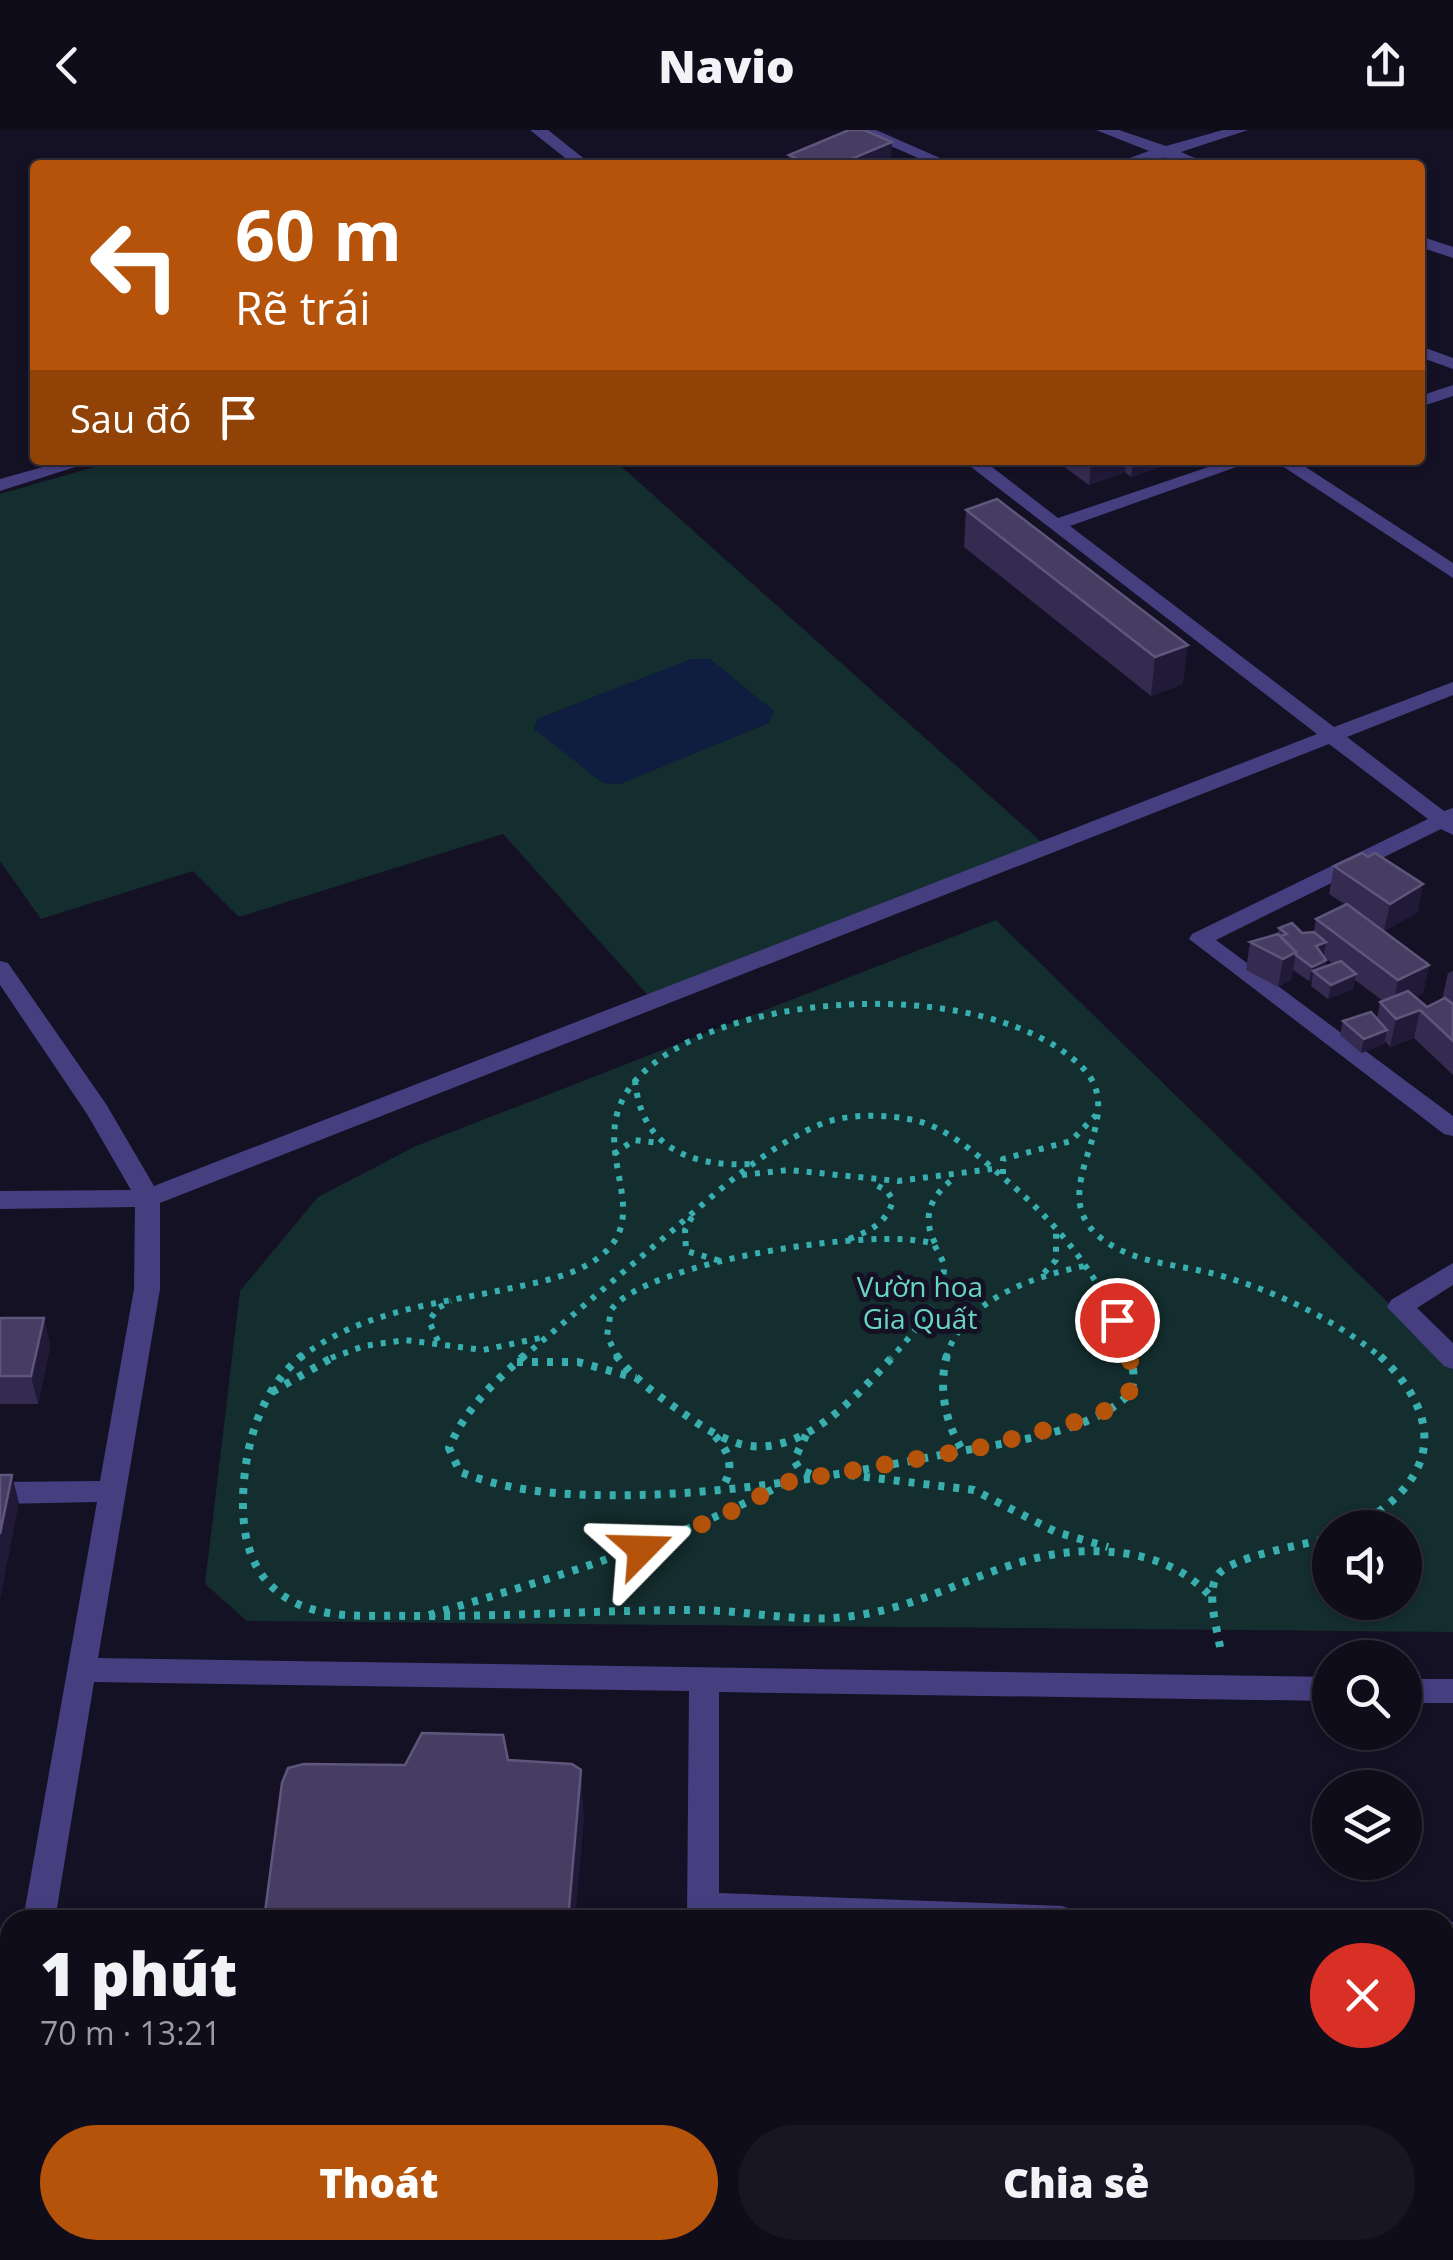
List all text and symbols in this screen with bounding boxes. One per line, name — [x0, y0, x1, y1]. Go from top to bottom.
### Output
text: Navio — [658, 35, 795, 96]
icon: back — [40, 38, 95, 93]
icon: share — [1358, 38, 1413, 93]
text: 60 m — [235, 186, 402, 282]
icon: left — [70, 200, 200, 330]
text: Rẽ trái — [235, 277, 371, 338]
icon: arrive — [211, 390, 266, 445]
text: Sau đó — [70, 392, 191, 444]
park label: Vườn hoa Gia Quất — [857, 1267, 983, 1337]
pin — [1075, 1278, 1160, 1363]
icon: arrive — [1090, 1293, 1145, 1348]
position arrow — [590, 1497, 694, 1601]
map controls — [1312, 1510, 1422, 1880]
button: sound — [1312, 1510, 1422, 1620]
button: search — [1312, 1640, 1422, 1750]
button: layers — [1312, 1770, 1422, 1880]
text: 1 phút — [40, 1932, 237, 2014]
button: close — [1310, 1943, 1415, 2048]
text: 70 m · 13:21 — [40, 2011, 221, 2054]
button: Thoát — [40, 2125, 718, 2240]
button: Chia sẻ — [738, 2125, 1415, 2240]

